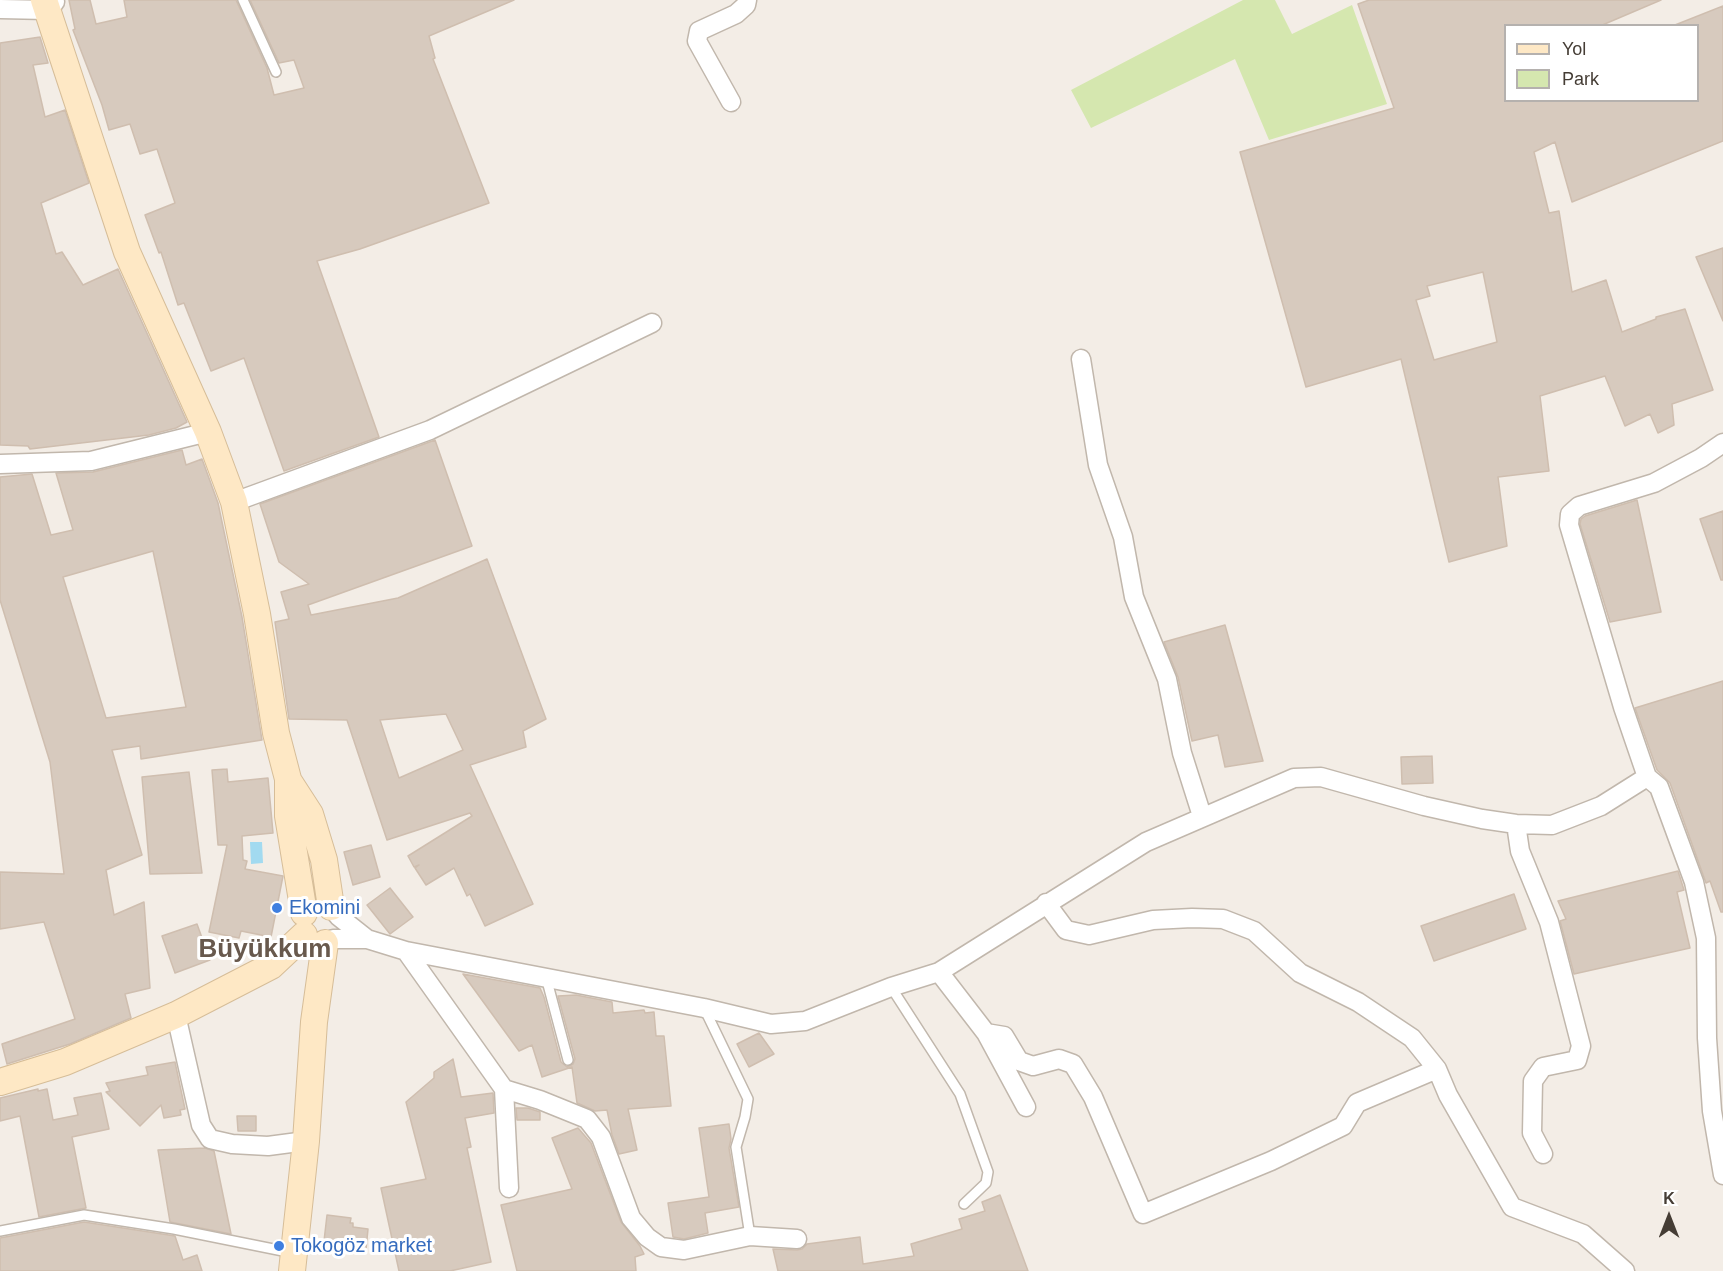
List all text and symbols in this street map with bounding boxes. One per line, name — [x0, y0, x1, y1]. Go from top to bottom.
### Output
legend — [1504, 24, 1699, 102]
text: Yol — [1562, 39, 1586, 59]
text: Park — [1562, 69, 1599, 89]
place label: Ekomini — [289, 896, 360, 920]
marker: Ekomini — [270, 901, 284, 915]
district label: Büyükkum — [199, 934, 331, 966]
north arrow — [1639, 1187, 1699, 1247]
text: K — [1663, 1190, 1675, 1207]
place label: Tokogöz market — [291, 1234, 432, 1258]
marker: Tokogöz market — [272, 1239, 286, 1253]

